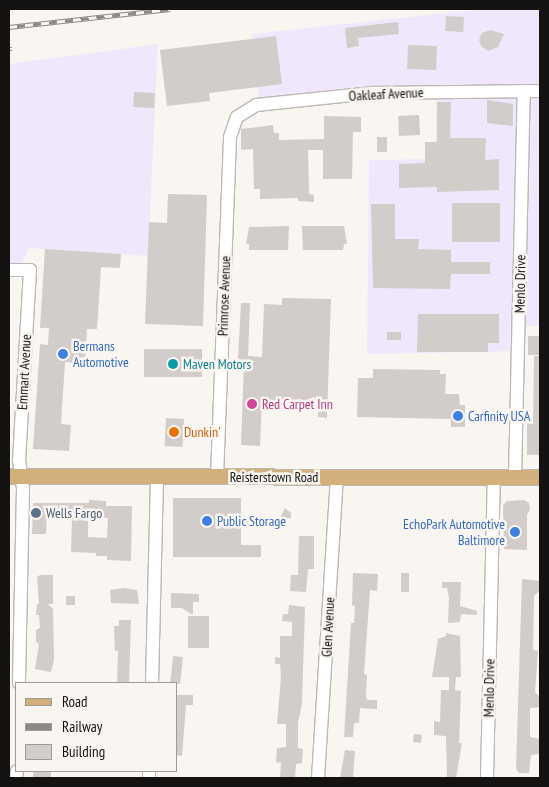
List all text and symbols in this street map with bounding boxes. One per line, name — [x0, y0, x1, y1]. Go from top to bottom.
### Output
street label: Oakleaf Avenue — [348, 84, 424, 104]
street label: Primrose Avenue — [214, 255, 234, 337]
street label: Menlo Drive — [511, 255, 529, 313]
street label: Emmart Avenue — [14, 333, 34, 411]
place label: Bermans Automotive — [73, 338, 129, 371]
marker: Bermans Automotive — [57, 348, 69, 360]
place label: Maven Motors — [183, 356, 251, 372]
marker: Maven Motors — [167, 358, 179, 370]
place label: Red Carpet Inn — [262, 396, 333, 412]
marker: Red Carpet Inn — [246, 398, 258, 410]
place label: Carfinity USA — [468, 408, 531, 424]
marker: Carfinity USA — [452, 410, 464, 422]
place label: Dunkin' — [184, 424, 221, 440]
marker: Dunkin' — [168, 426, 180, 438]
street label: Reisterstown Road — [230, 469, 318, 485]
place label: Wells Fargo — [46, 505, 102, 521]
marker: Wells Fargo — [30, 507, 42, 519]
place label: Public Storage — [217, 513, 286, 529]
marker: Public Storage — [201, 515, 213, 527]
place label: EchoPark Automotive Baltimore — [402, 516, 505, 548]
marker: EchoPark Automotive Baltimore — [509, 526, 521, 538]
street label: Glen Avenue — [318, 596, 338, 658]
street label: Menlo Drive — [480, 659, 498, 717]
legend — [15, 682, 178, 772]
text: Road — [62, 692, 88, 711]
text: Railway — [62, 717, 102, 736]
text: Building — [62, 742, 105, 761]

